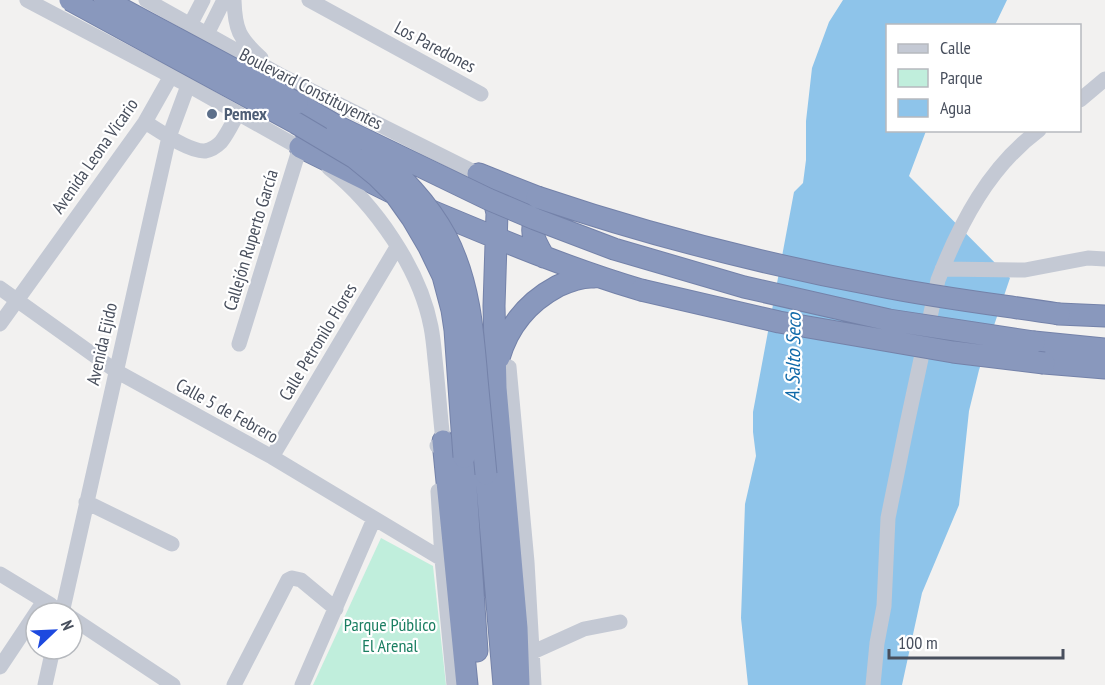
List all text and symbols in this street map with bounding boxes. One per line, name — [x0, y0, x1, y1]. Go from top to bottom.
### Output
street label: Los Paredones — [391, 16, 480, 77]
legend — [886, 24, 1081, 132]
text: Calle — [940, 36, 971, 59]
street label: Boulevard Constituyentes — [236, 43, 387, 135]
text: Parque — [940, 66, 983, 89]
street label: Avenida Leona Vicario — [46, 93, 143, 218]
text: Agua — [940, 96, 971, 119]
place label: Pemex — [224, 102, 267, 125]
marker: Pemex — [205, 107, 219, 121]
street label: Callejón Ruperto García — [218, 166, 283, 313]
street label: Calle Petronilo Flores — [273, 279, 362, 405]
street label: Avenida Ejido — [81, 300, 122, 387]
water label: A. Salto Seco — [779, 311, 807, 401]
street label: Calle 5 de Febrero — [172, 373, 283, 448]
north arrow — [24, 601, 84, 661]
park label: Parque Público El Arenal — [344, 613, 436, 657]
text: N — [57, 617, 79, 633]
scale bar — [889, 622, 1063, 660]
text: 100 m — [898, 631, 938, 654]

